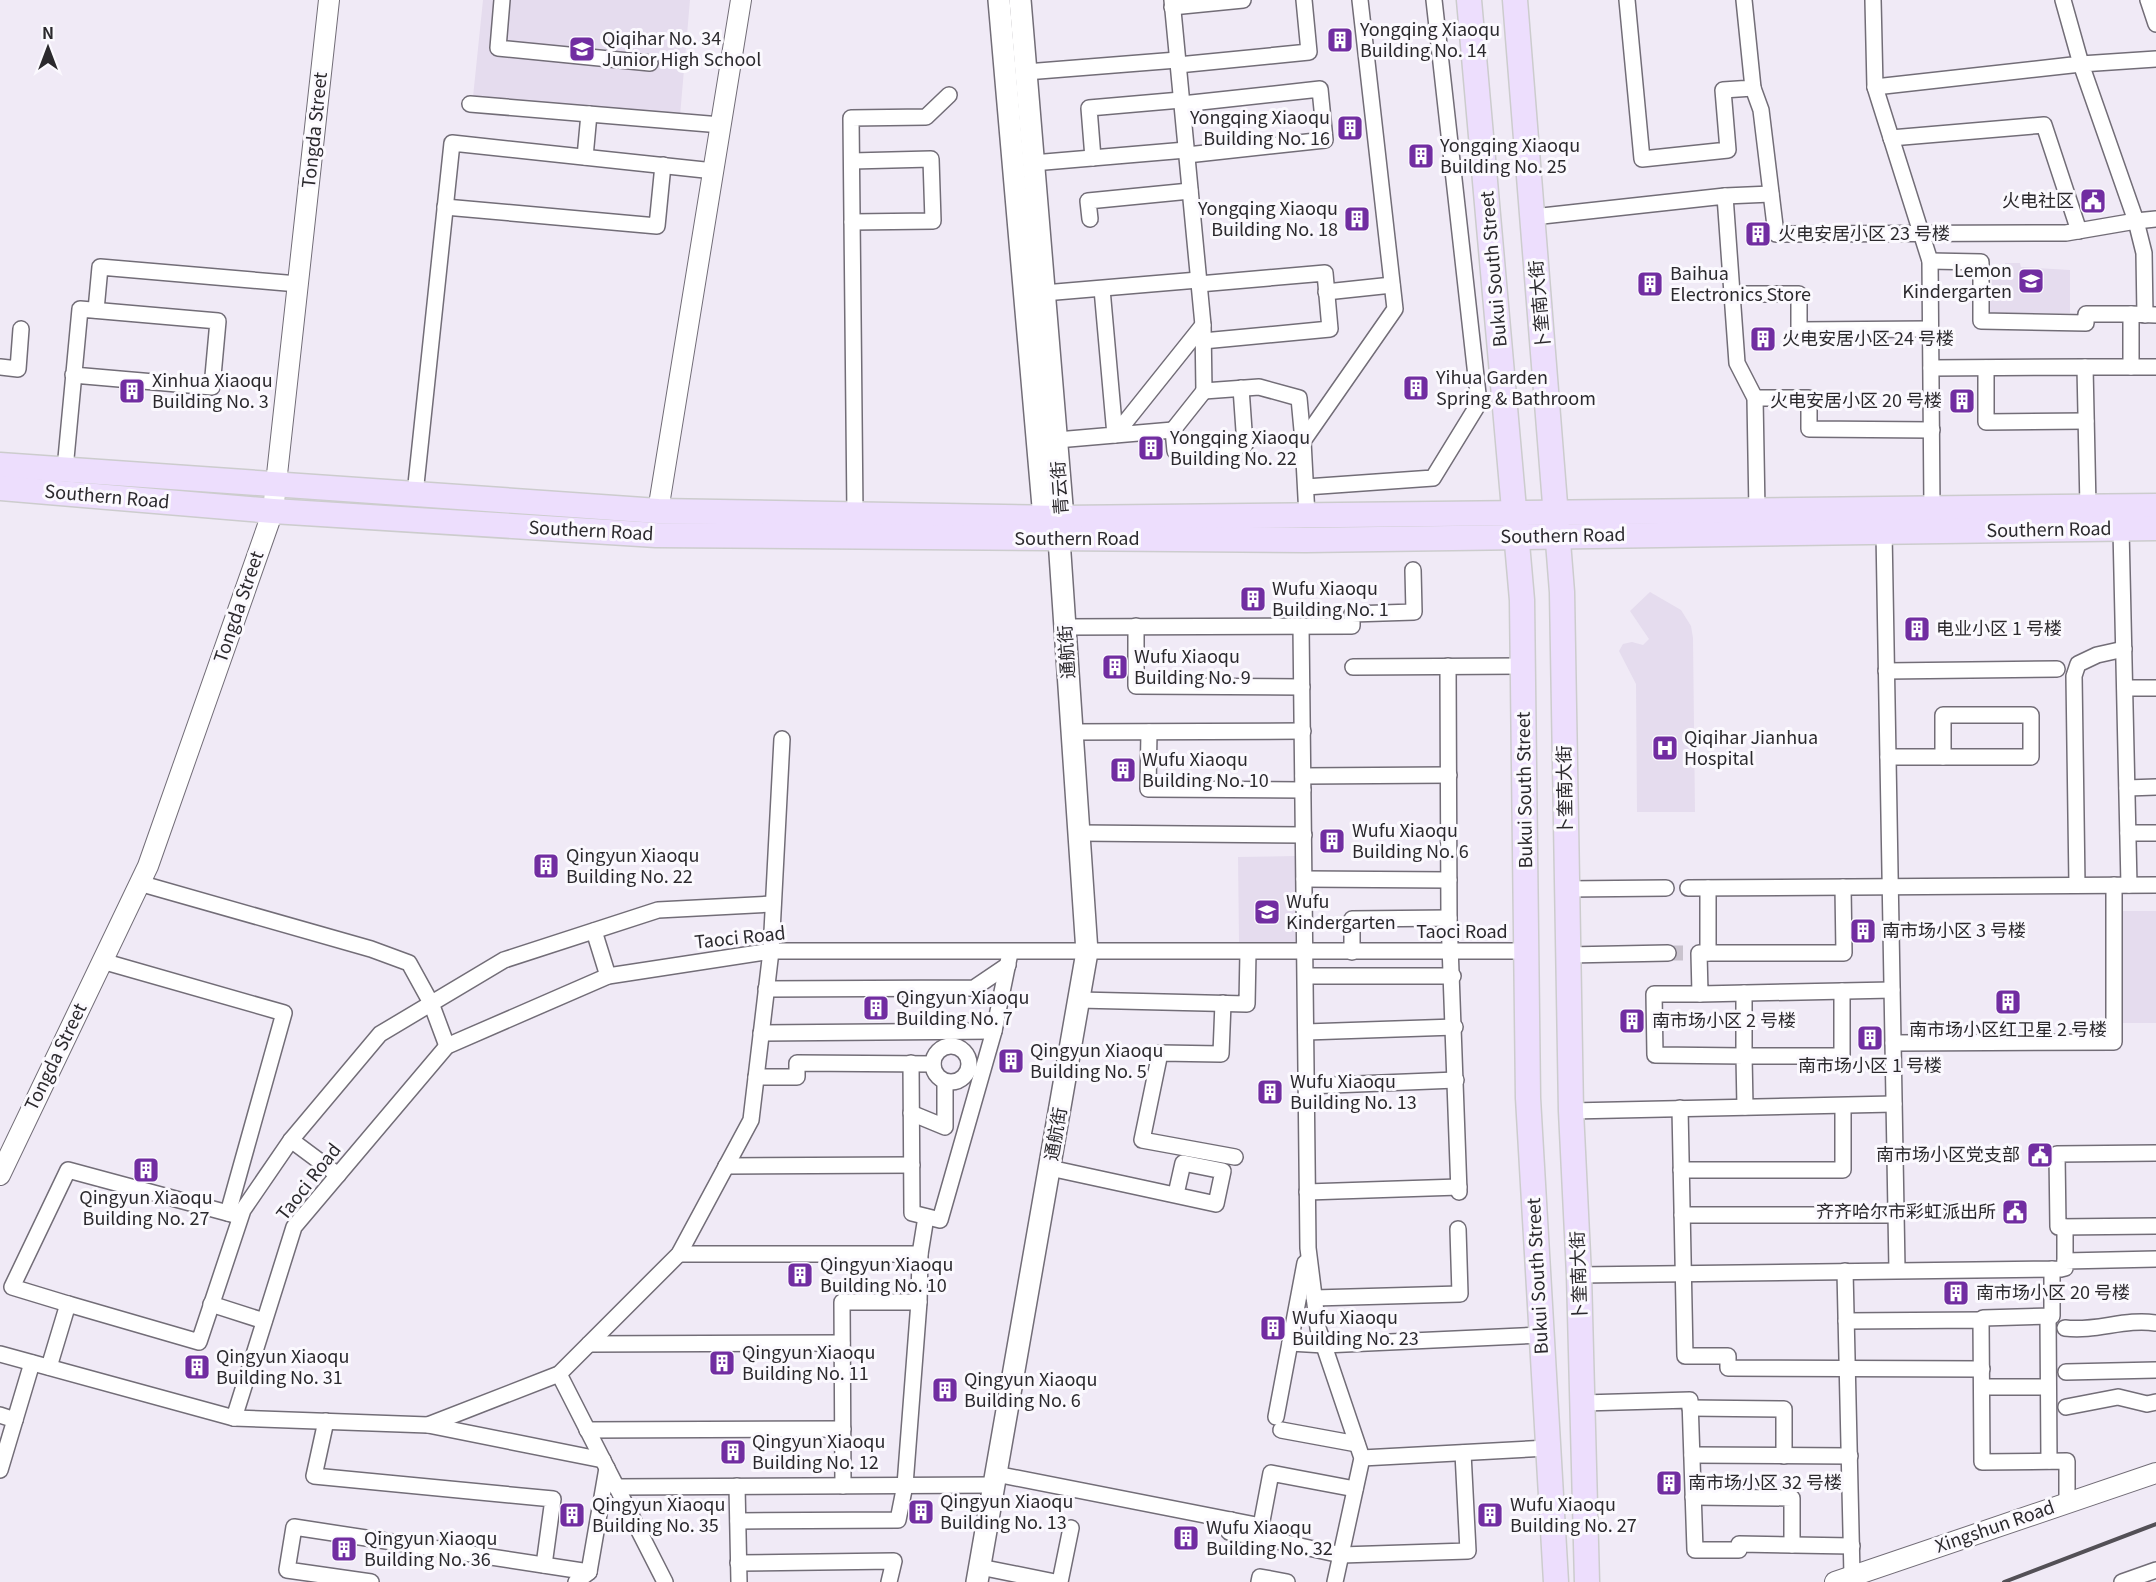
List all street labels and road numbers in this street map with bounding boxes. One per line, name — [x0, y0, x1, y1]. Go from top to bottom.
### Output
street label: Tongda Street — [294, 70, 332, 189]
street label: Bukui South Street — [1472, 190, 1512, 348]
street label: 卜奎南大街 — [1521, 259, 1555, 351]
street label: 青云街 — [1043, 460, 1073, 516]
street label: Southern Road — [44, 477, 171, 513]
street label: Southern Road — [528, 513, 654, 545]
street label: Southern Road — [1986, 514, 2112, 542]
street label: Southern Road — [1500, 520, 1626, 548]
street label: Southern Road — [1014, 524, 1140, 550]
street label: Tongda Street — [206, 547, 268, 666]
street label: 通航街 — [1050, 624, 1080, 680]
street label: Bukui South Street — [1509, 711, 1537, 869]
street label: 卜奎南大街 — [1549, 745, 1577, 835]
street label: Taoci Road — [1416, 917, 1508, 943]
street label: Taoci Road — [693, 918, 787, 954]
street label: Tongda Street — [17, 998, 92, 1114]
street label: 通航街 — [1037, 1105, 1072, 1162]
street label: Taoci Road — [269, 1137, 346, 1225]
street label: Bukui South Street — [1519, 1197, 1553, 1355]
street label: 卜奎南大街 — [1562, 1231, 1592, 1321]
street label: Xingshun Road — [1931, 1493, 2058, 1558]

